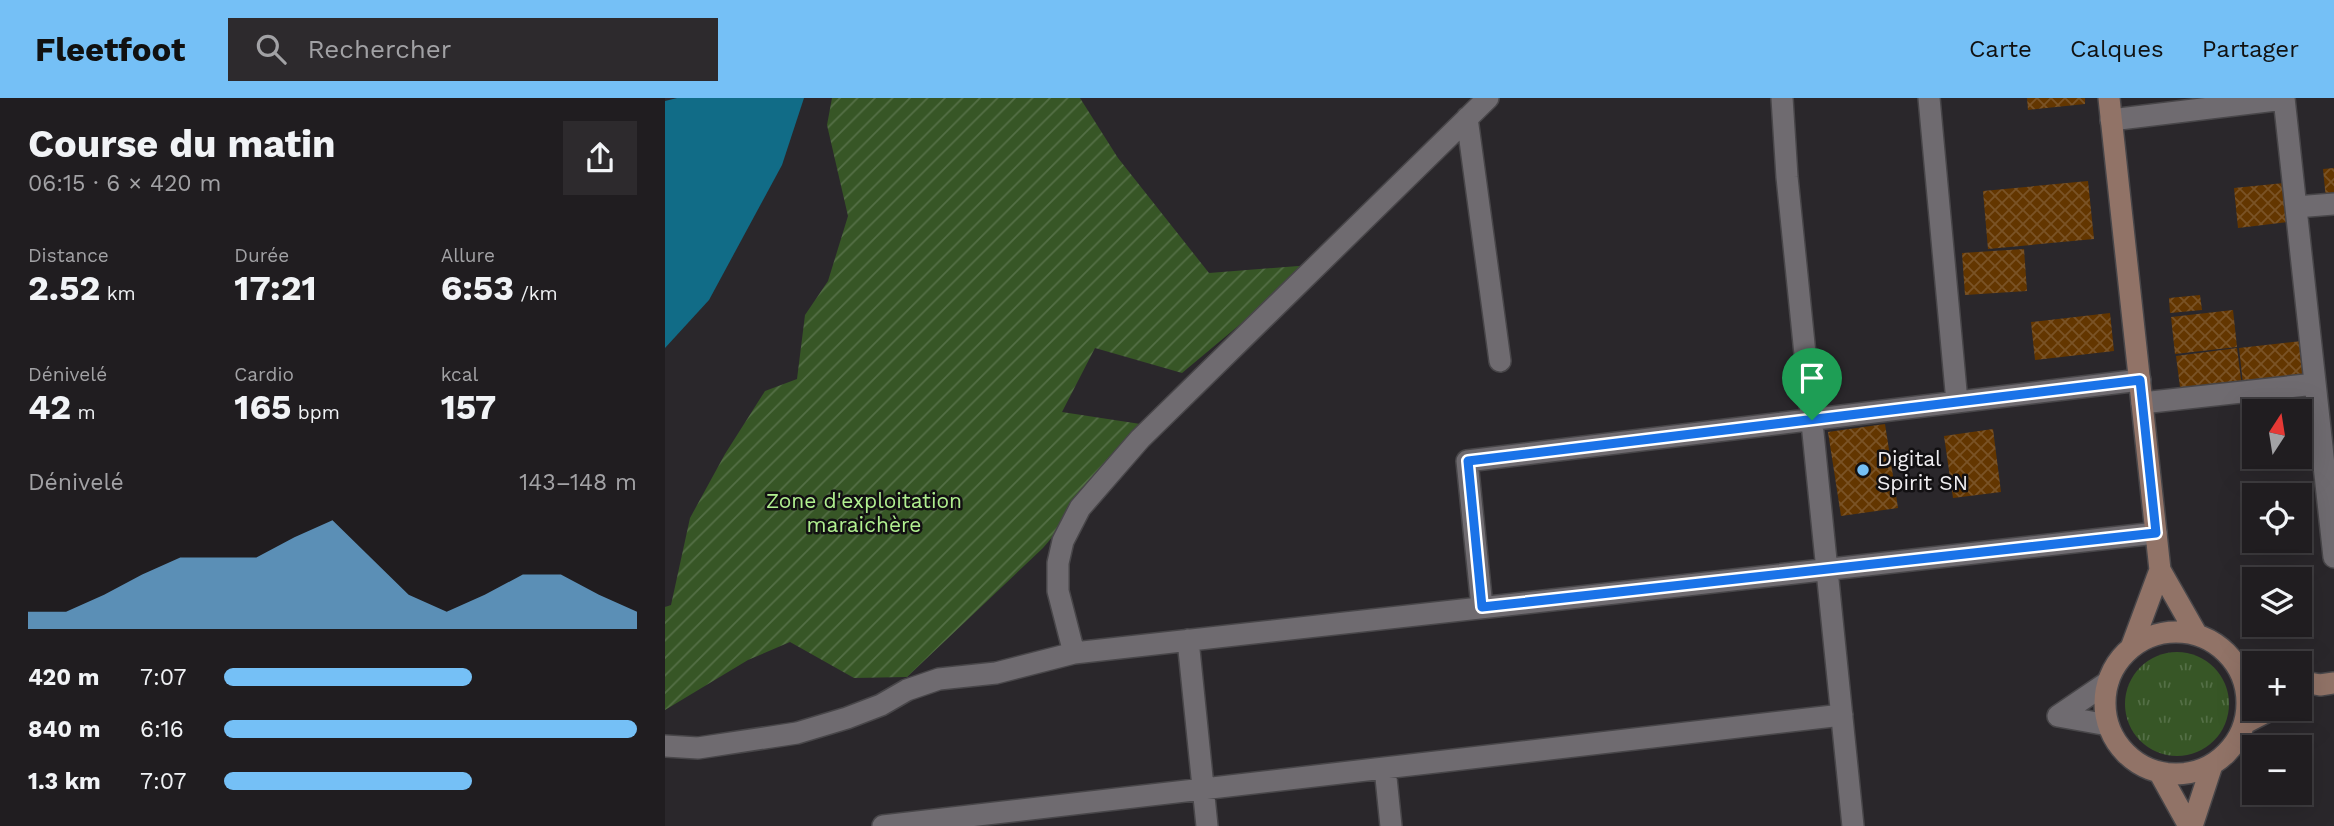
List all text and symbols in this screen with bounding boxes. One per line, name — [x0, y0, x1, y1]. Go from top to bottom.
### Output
search box — [228, 18, 718, 81]
text: Fleetfoot — [35, 30, 186, 69]
icon: search — [252, 30, 290, 68]
text: Rechercher — [308, 34, 451, 64]
text: Carte — [1969, 35, 2032, 63]
text: Calques — [2070, 35, 2164, 63]
text: Partager — [2202, 35, 2299, 63]
button: share — [563, 121, 637, 195]
text: Course du matin — [28, 122, 336, 166]
text: 06:15 · 6 × 420 m — [28, 170, 221, 197]
text: Distance — [28, 244, 109, 267]
text: Durée — [234, 244, 289, 267]
text: Allure — [441, 244, 495, 267]
text: 2.52 — [28, 267, 100, 309]
text: 17:21 — [234, 267, 317, 309]
text: 6:53 — [441, 267, 514, 309]
text: km — [100, 282, 136, 305]
text: /km — [514, 282, 558, 305]
pin — [1782, 348, 1842, 420]
icon: arrive — [1793, 359, 1831, 397]
text: Dénivelé — [28, 363, 107, 386]
text: Cardio — [234, 363, 294, 386]
text: kcal — [441, 363, 478, 386]
text: 42 — [28, 386, 71, 428]
text: 165 — [234, 386, 291, 428]
text: 157 — [441, 386, 496, 428]
north arrow — [2242, 399, 2312, 469]
map controls — [2242, 399, 2312, 805]
text: m — [71, 401, 96, 424]
text: bpm — [291, 401, 340, 424]
place label: Digital Spirit SN — [1877, 446, 1968, 495]
marker: Digital Spirit SN — [1855, 462, 1871, 478]
text: Dénivelé — [28, 469, 124, 496]
text: 143–148 m — [519, 469, 637, 496]
button: locate — [2242, 483, 2312, 553]
park label: Zone d'exploitation maraichère — [766, 488, 962, 537]
button: layers — [2242, 567, 2312, 637]
button: + — [2242, 651, 2312, 721]
text: 420 m — [28, 664, 99, 691]
text: 7:07 — [140, 664, 186, 691]
text: 840 m — [28, 716, 100, 743]
text: 6:16 — [140, 716, 184, 743]
button: − — [2242, 735, 2312, 805]
text: 1.3 km — [28, 768, 101, 795]
text: 7:07 — [140, 768, 186, 795]

